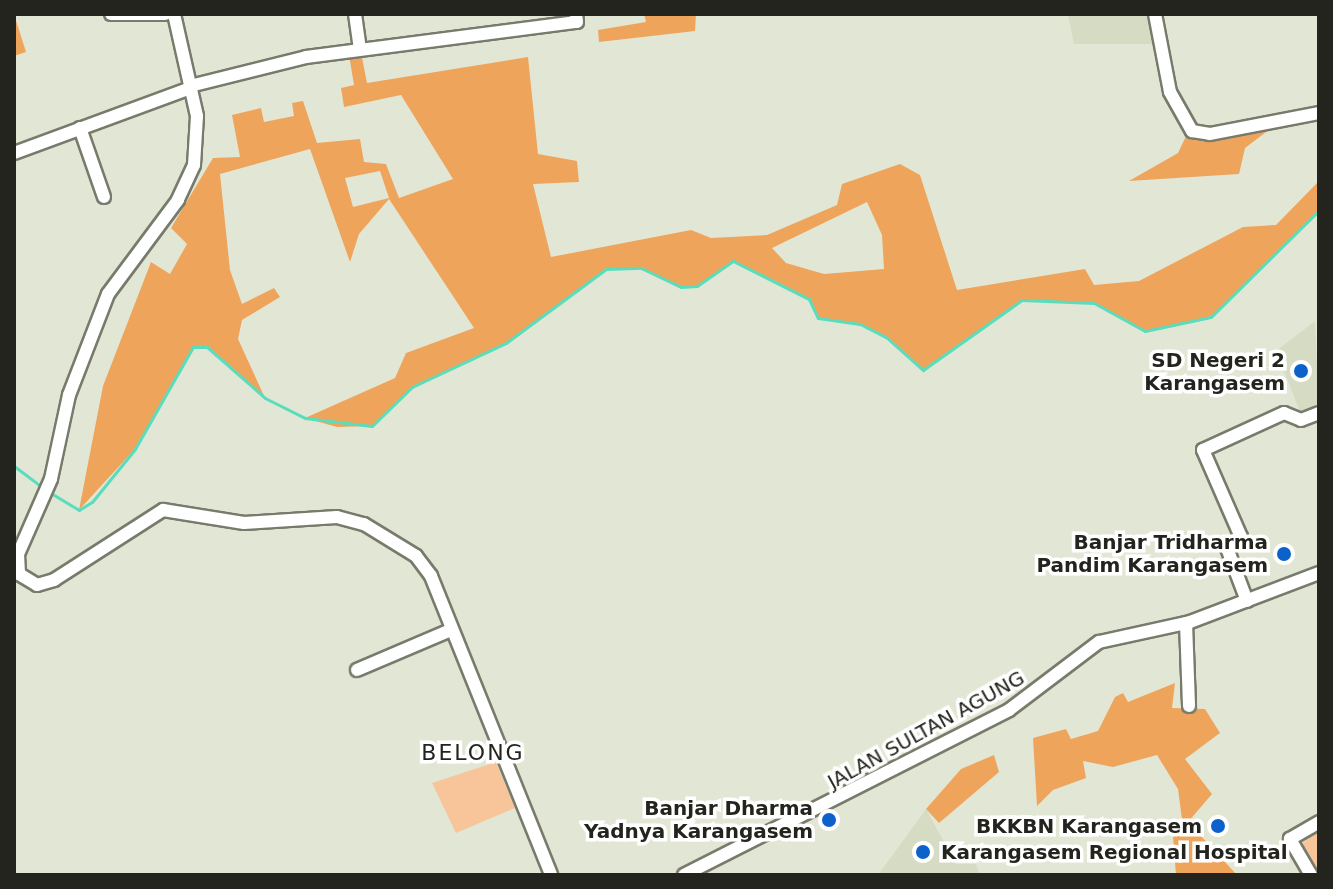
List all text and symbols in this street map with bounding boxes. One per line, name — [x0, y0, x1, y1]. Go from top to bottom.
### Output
place label: SD Negeri 2 Karangasem — [1144, 348, 1285, 395]
marker: SD Negeri 2 Karangasem — [1292, 362, 1310, 380]
place label: Banjar Tridharma Pandim Karangasem — [1036, 530, 1268, 577]
marker: Banjar Tridharma Pandim Karangasem — [1275, 545, 1293, 563]
street label: JALAN SULTAN AGUNG — [823, 666, 1029, 794]
district label: BELONG — [421, 740, 525, 766]
place label: Banjar Dharma Yadnya Karangasem — [584, 796, 813, 843]
marker: Banjar Dharma Yadnya Karangasem — [820, 811, 838, 829]
place label: BKKBN Karangasem — [976, 814, 1202, 838]
marker: BKKBN Karangasem — [1209, 817, 1227, 835]
place label: Karangasem Regional Hospital — [941, 840, 1288, 864]
marker: Karangasem Regional Hospital — [912, 841, 934, 863]

